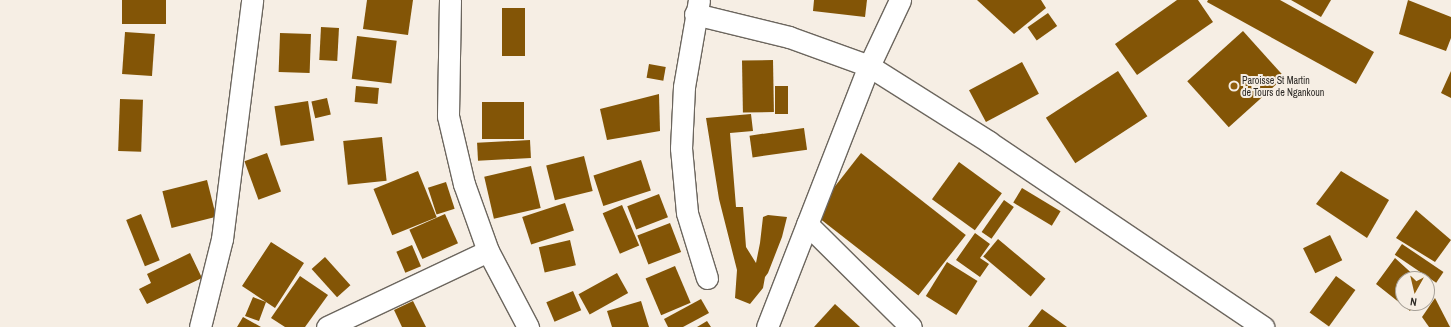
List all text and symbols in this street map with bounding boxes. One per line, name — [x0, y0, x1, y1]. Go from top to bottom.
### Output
place label: Paroisse St Martin de Tours de Ngankoun — [1242, 74, 1325, 98]
marker: Paroisse St Martin de Tours de Ngankoun — [1229, 81, 1239, 91]
north arrow — [1395, 271, 1435, 311]
text: N — [1409, 295, 1418, 309]

